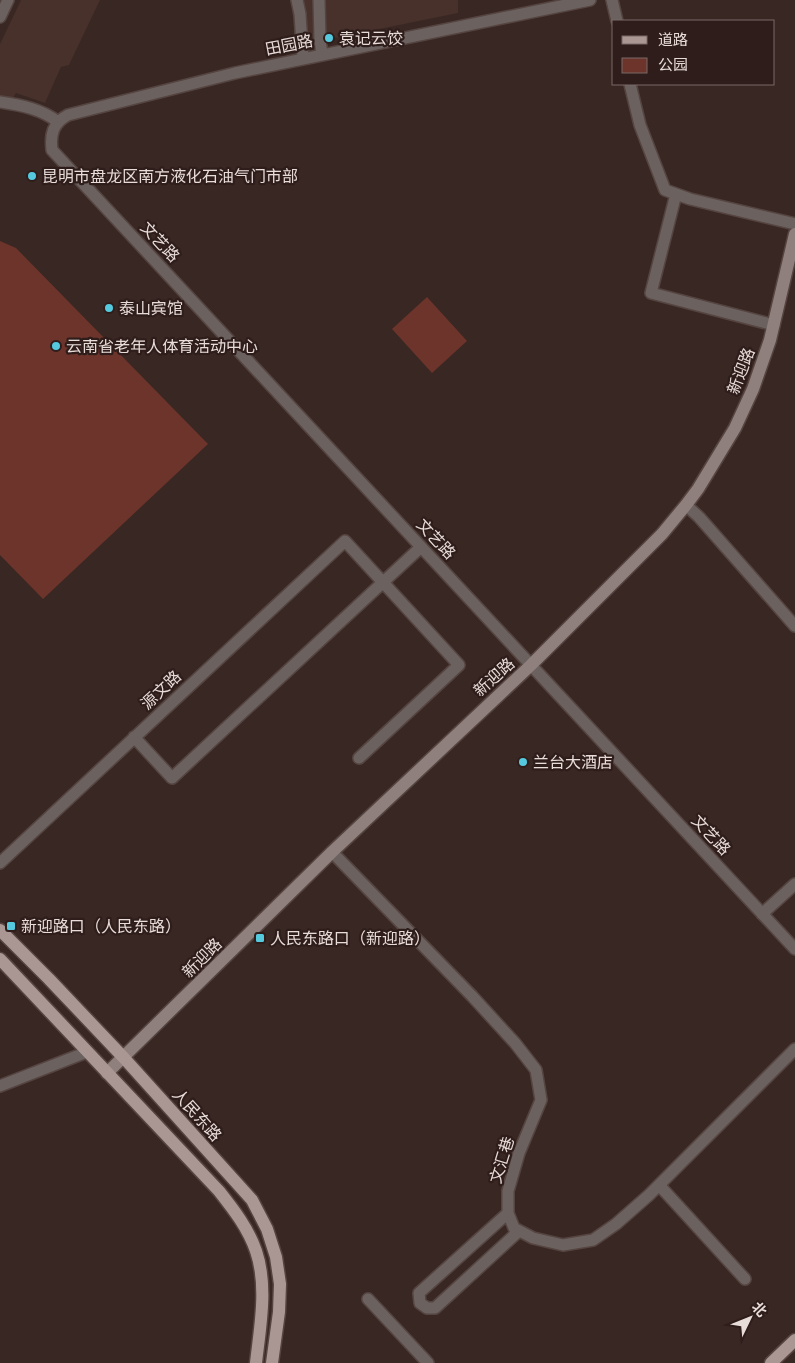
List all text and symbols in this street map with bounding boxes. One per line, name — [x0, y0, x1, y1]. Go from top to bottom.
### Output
legend — [612, 20, 775, 85]
place label: 袁记云饺 — [339, 29, 403, 48]
street label: 田园路 — [264, 31, 314, 59]
text: 道路 — [658, 31, 688, 49]
marker: 袁记云饺 — [323, 32, 335, 44]
text: 公园 — [658, 56, 688, 74]
place label: 昆明市盘龙区南方液化石油气门市部 — [42, 167, 298, 186]
marker: 昆明市盘龙区南方液化石油气门市部 — [26, 170, 38, 182]
street label: 文艺路 — [137, 218, 183, 266]
place label: 泰山宾馆 — [119, 299, 183, 318]
marker: 泰山宾馆 — [103, 302, 115, 314]
place label: 云南省老年人体育活动中心 — [66, 337, 258, 356]
marker: 云南省老年人体育活动中心 — [50, 340, 62, 352]
street label: 新迎路 — [724, 345, 758, 397]
street label: 文艺路 — [413, 515, 459, 563]
street label: 新迎路 — [470, 654, 518, 700]
street label: 源文路 — [137, 667, 185, 713]
place label: 兰台大酒店 — [533, 753, 613, 772]
marker: 兰台大酒店 — [517, 756, 529, 768]
street label: 文艺路 — [688, 811, 734, 859]
place label: 新迎路口（人民东路） — [21, 917, 181, 936]
marker: 新迎路口（人民东路） — [5, 920, 17, 932]
place label: 人民东路口（新迎路） — [270, 929, 430, 948]
marker: 人民东路口（新迎路） — [254, 932, 266, 944]
street label: 新迎路 — [178, 934, 226, 982]
street label: 人民东路 — [169, 1085, 225, 1145]
street label: 文汇巷 — [486, 1134, 518, 1186]
north arrow — [725, 1293, 775, 1343]
text: 北 — [748, 1299, 770, 1320]

